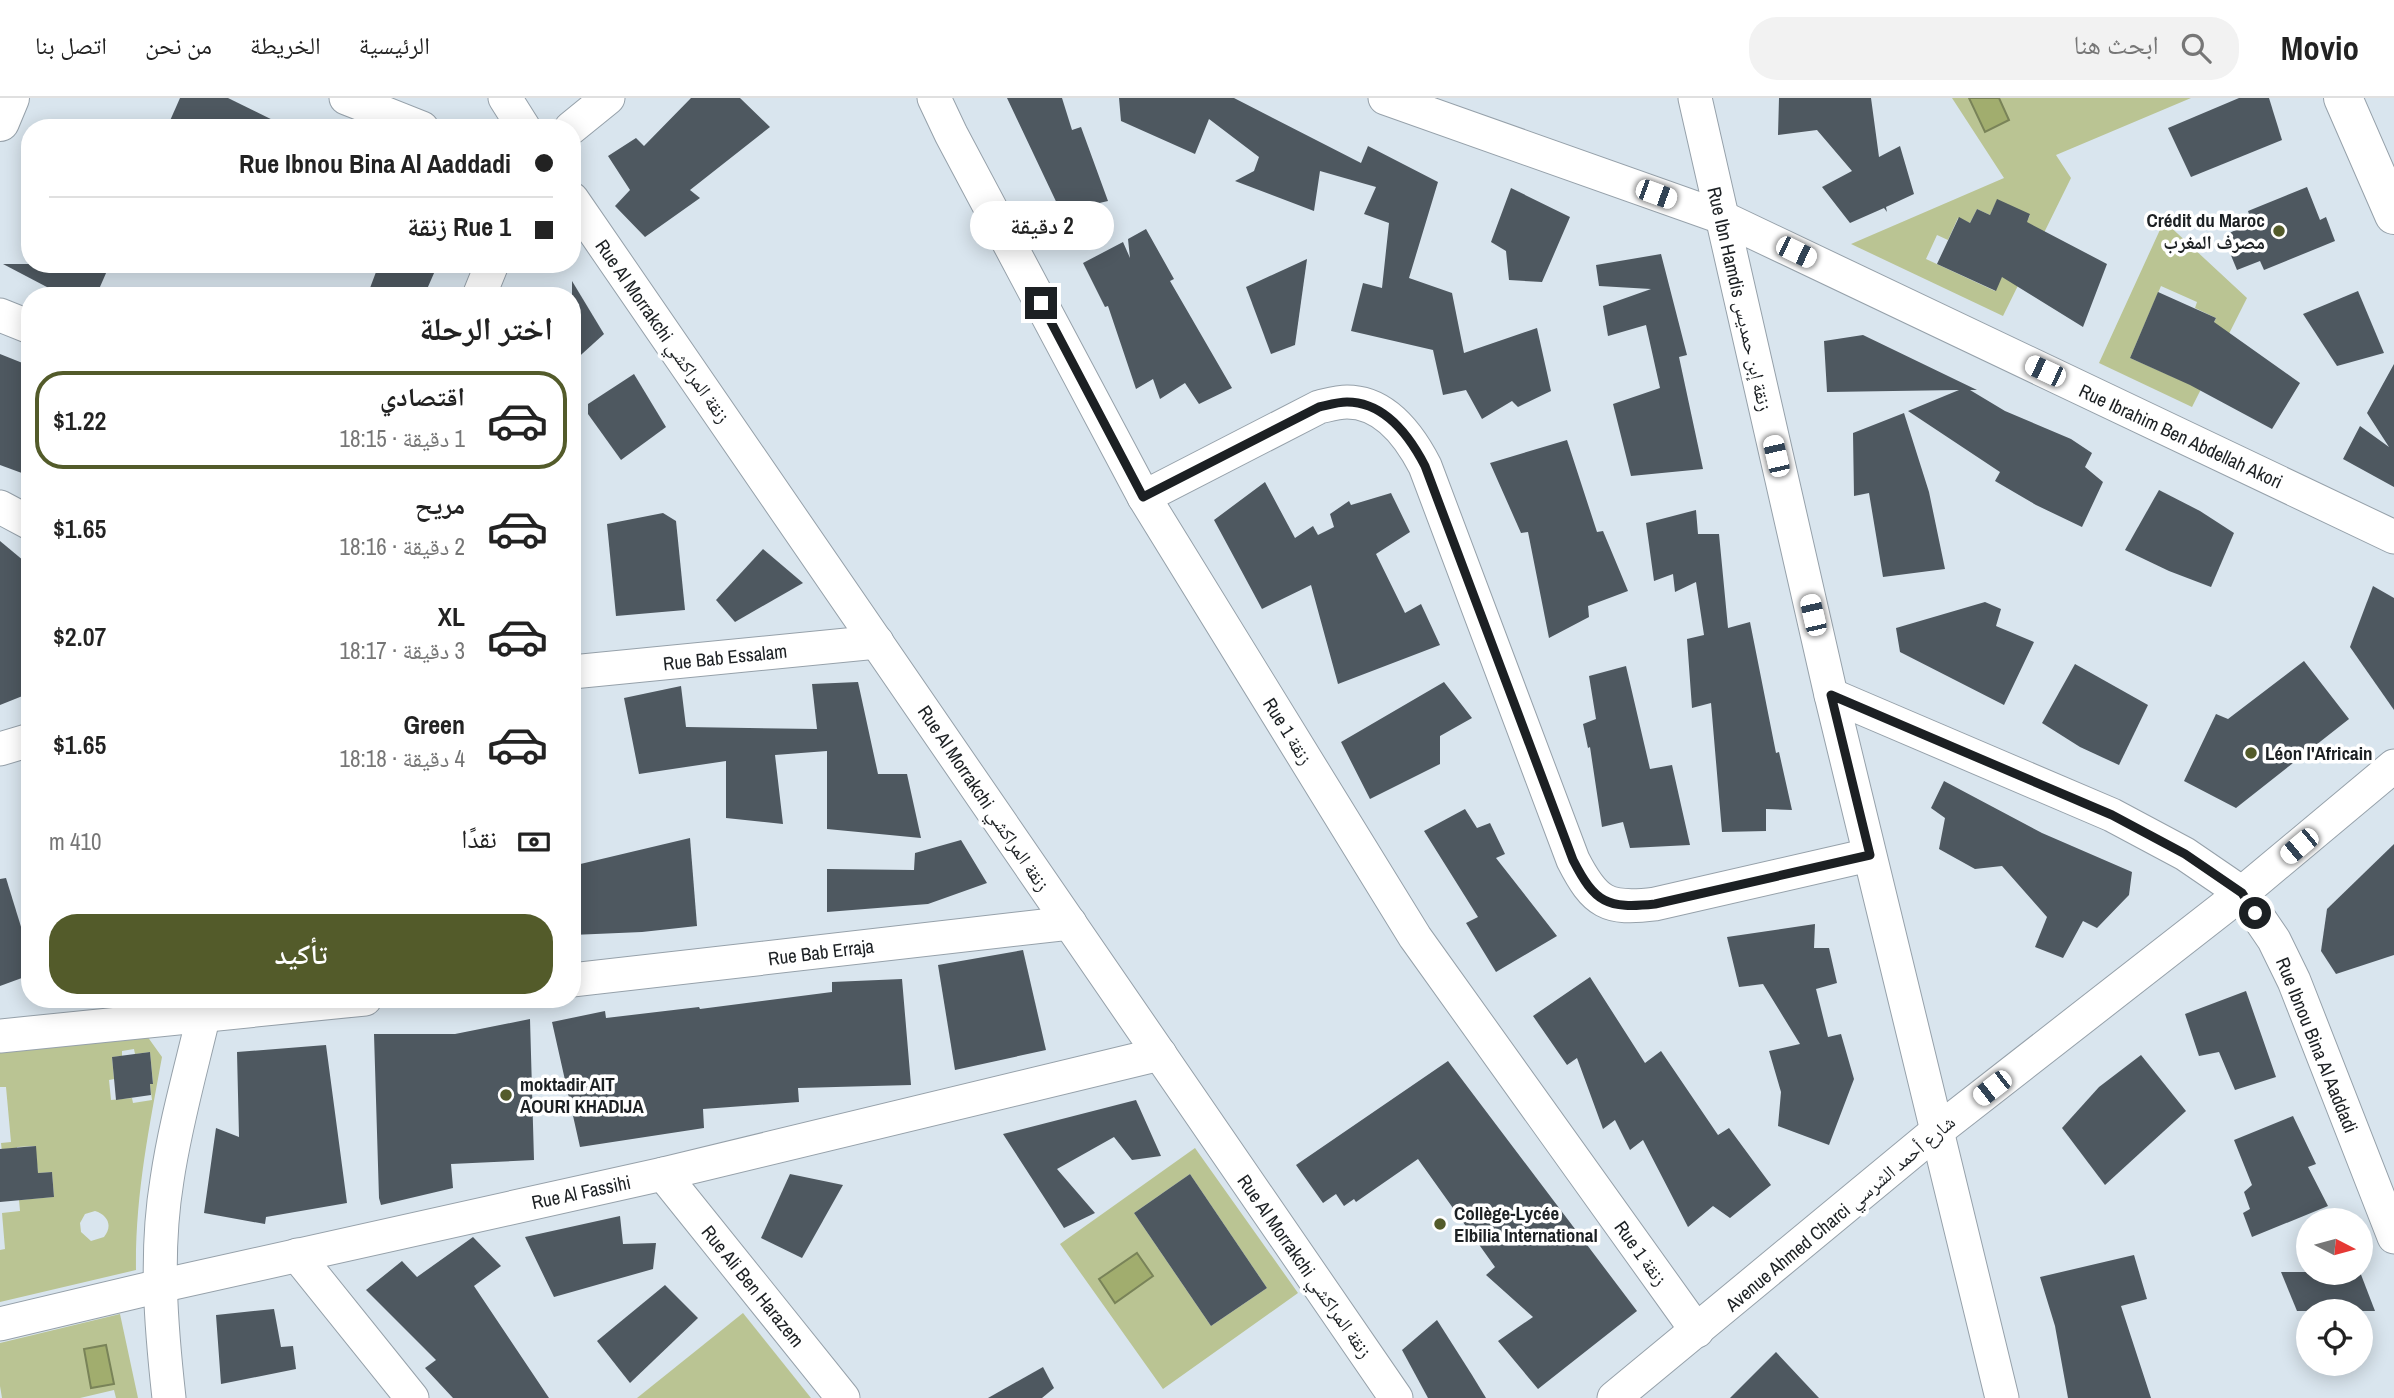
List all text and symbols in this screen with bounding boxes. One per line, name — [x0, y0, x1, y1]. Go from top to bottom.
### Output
search box — [1749, 17, 2239, 80]
text: Movio — [2281, 26, 2359, 70]
text: ابحث هنا — [2074, 27, 2159, 62]
text: اتصل بنا — [35, 29, 107, 61]
text: من نحن — [145, 29, 212, 61]
text: الخريطة — [250, 29, 321, 61]
text: الرئيسية — [359, 29, 430, 61]
icon: search — [2177, 29, 2215, 67]
text: Rue Ibnou Bina Al Aaddadi — [239, 146, 511, 181]
car — [1633, 177, 1680, 211]
street label: Rue Ibn Hamdis زنقة إبن حمديس — [1701, 184, 1779, 414]
callout: 2 دقيقة — [969, 202, 1113, 250]
place label: Crédit du Maroc مصرف المغرب — [2146, 207, 2265, 255]
text: Rue 1 زنقة — [407, 209, 511, 244]
text: 2 دقيقة — [1010, 210, 1074, 241]
marker: Crédit du Maroc مصرف المغرب — [2271, 223, 2287, 239]
car — [1773, 233, 1820, 271]
street label: Rue Al Morrakchi زنقة المراكشي — [587, 234, 736, 430]
route end — [1025, 287, 1057, 319]
text: اختر الرحلة — [419, 307, 553, 350]
car — [2022, 353, 2069, 389]
street label: Rue Ibrahim Ben Abdellah Akori — [2075, 377, 2287, 495]
text: اقتصادي — [380, 379, 465, 414]
icon: car — [486, 389, 549, 452]
text: $1.22 — [53, 403, 106, 438]
text: 1 دقيقة · 18:15 — [340, 423, 465, 454]
car — [1762, 433, 1791, 479]
text: مريح — [415, 487, 465, 522]
icon: car — [486, 497, 549, 560]
text: $1.65 — [53, 511, 106, 546]
text: 2 دقيقة · 18:16 — [340, 531, 465, 562]
car — [1799, 592, 1828, 638]
text: XL — [438, 599, 465, 634]
icon: car — [486, 605, 549, 668]
text: $2.07 — [53, 619, 106, 654]
text: 3 دقيقة · 18:17 — [340, 635, 465, 666]
street label: Rue Bab Essalam — [662, 638, 788, 676]
street label: Rue 1 زنقة — [1257, 693, 1319, 769]
street label: Rue Al Morrakchi زنقة المراكشي — [910, 700, 1056, 898]
text: Green — [403, 707, 465, 742]
icon: car — [486, 713, 549, 776]
text: $1.65 — [53, 727, 106, 762]
place label: Léon l'Africain — [2265, 740, 2373, 766]
text: 4 دقيقة · 18:18 — [340, 743, 465, 774]
marker: Léon l'Africain — [2243, 745, 2259, 761]
text: نقدًا — [461, 821, 497, 856]
icon: cash — [515, 823, 553, 861]
car — [2277, 824, 2322, 868]
text: 410 m — [49, 826, 101, 857]
route start — [2239, 897, 2271, 929]
button: تأكيد — [49, 914, 553, 994]
street label: Rue Bab Erraja — [767, 933, 876, 971]
street label: Rue Ibnou Bina Al Aaddadi — [2270, 953, 2364, 1137]
car — [1969, 1067, 2016, 1109]
place label: moktadir AIT AOURI KHADIJA — [520, 1071, 645, 1119]
marker: moktadir AIT AOURI KHADIJA — [498, 1087, 514, 1103]
street label: Avenue Ahmed Charci شارع أحمد الشرسي — [1719, 1109, 1962, 1320]
street label: Rue Al Fassihi — [529, 1169, 633, 1215]
street label: Rue Al Morrakchi زنقة المراكشي — [1229, 1169, 1378, 1365]
place label: Collège-Lycée Elbilia International — [1454, 1200, 1598, 1248]
north arrow — [2296, 1208, 2373, 1284]
map controls — [2296, 1208, 2373, 1376]
street label: Rue 1 زنقة — [1609, 1215, 1673, 1291]
marker: Collège-Lycée Elbilia International — [1432, 1216, 1448, 1232]
street label: Rue Ali Ben Harazem — [696, 1220, 810, 1352]
button: locate — [2296, 1299, 2373, 1376]

